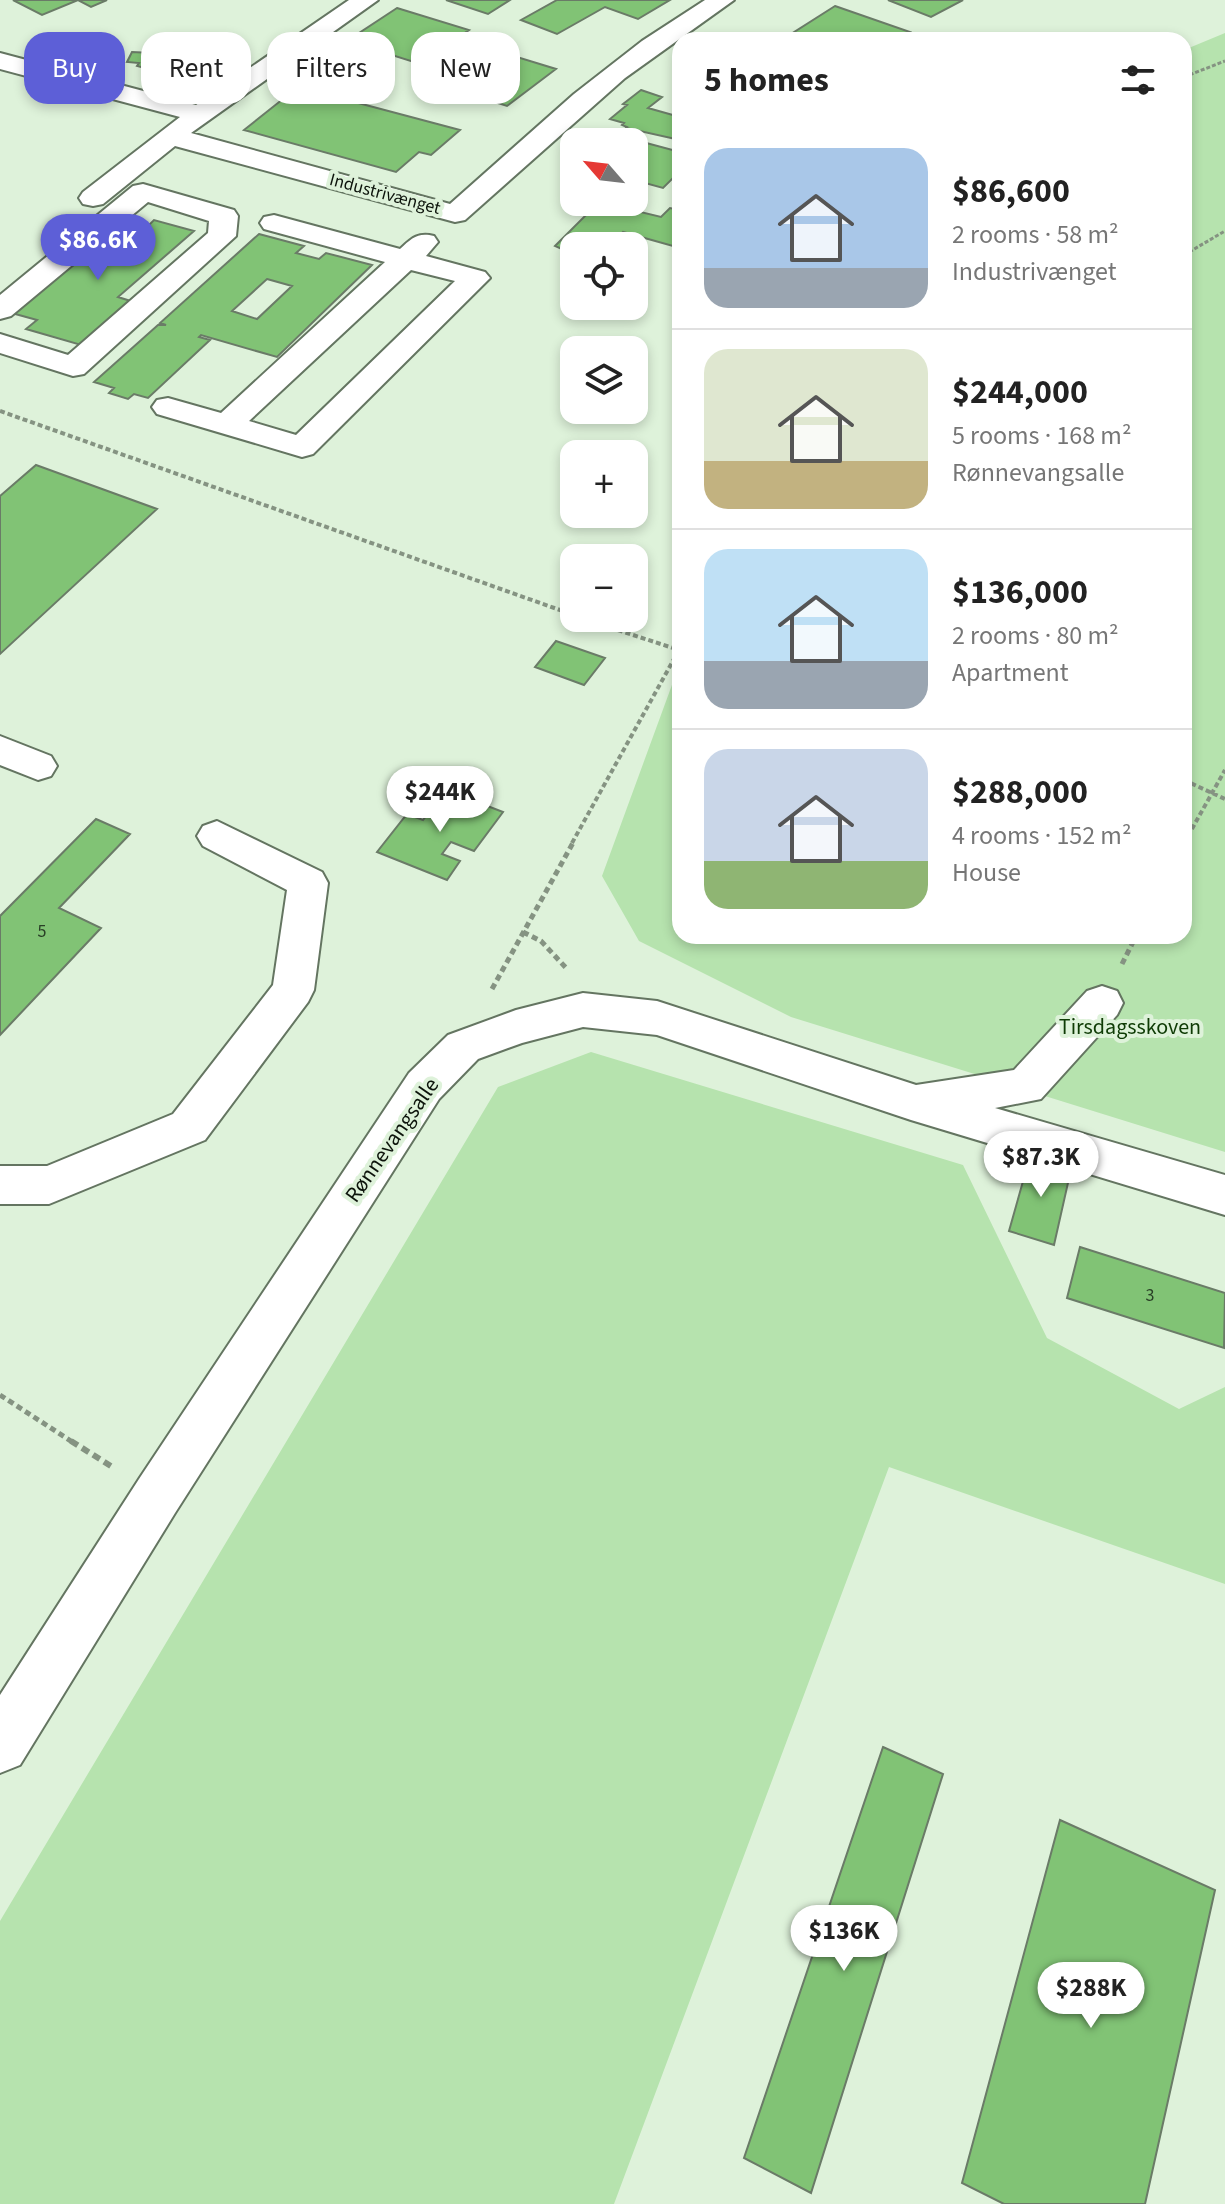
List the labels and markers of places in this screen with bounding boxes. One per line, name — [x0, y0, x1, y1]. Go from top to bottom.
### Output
pin: $86.6K — [33, 214, 163, 282]
pin: $244K — [384, 766, 496, 834]
pin: $87.3K — [976, 1131, 1106, 1199]
pin: $136K — [788, 1905, 900, 1973]
pin: $288K — [1035, 1962, 1147, 2030]

